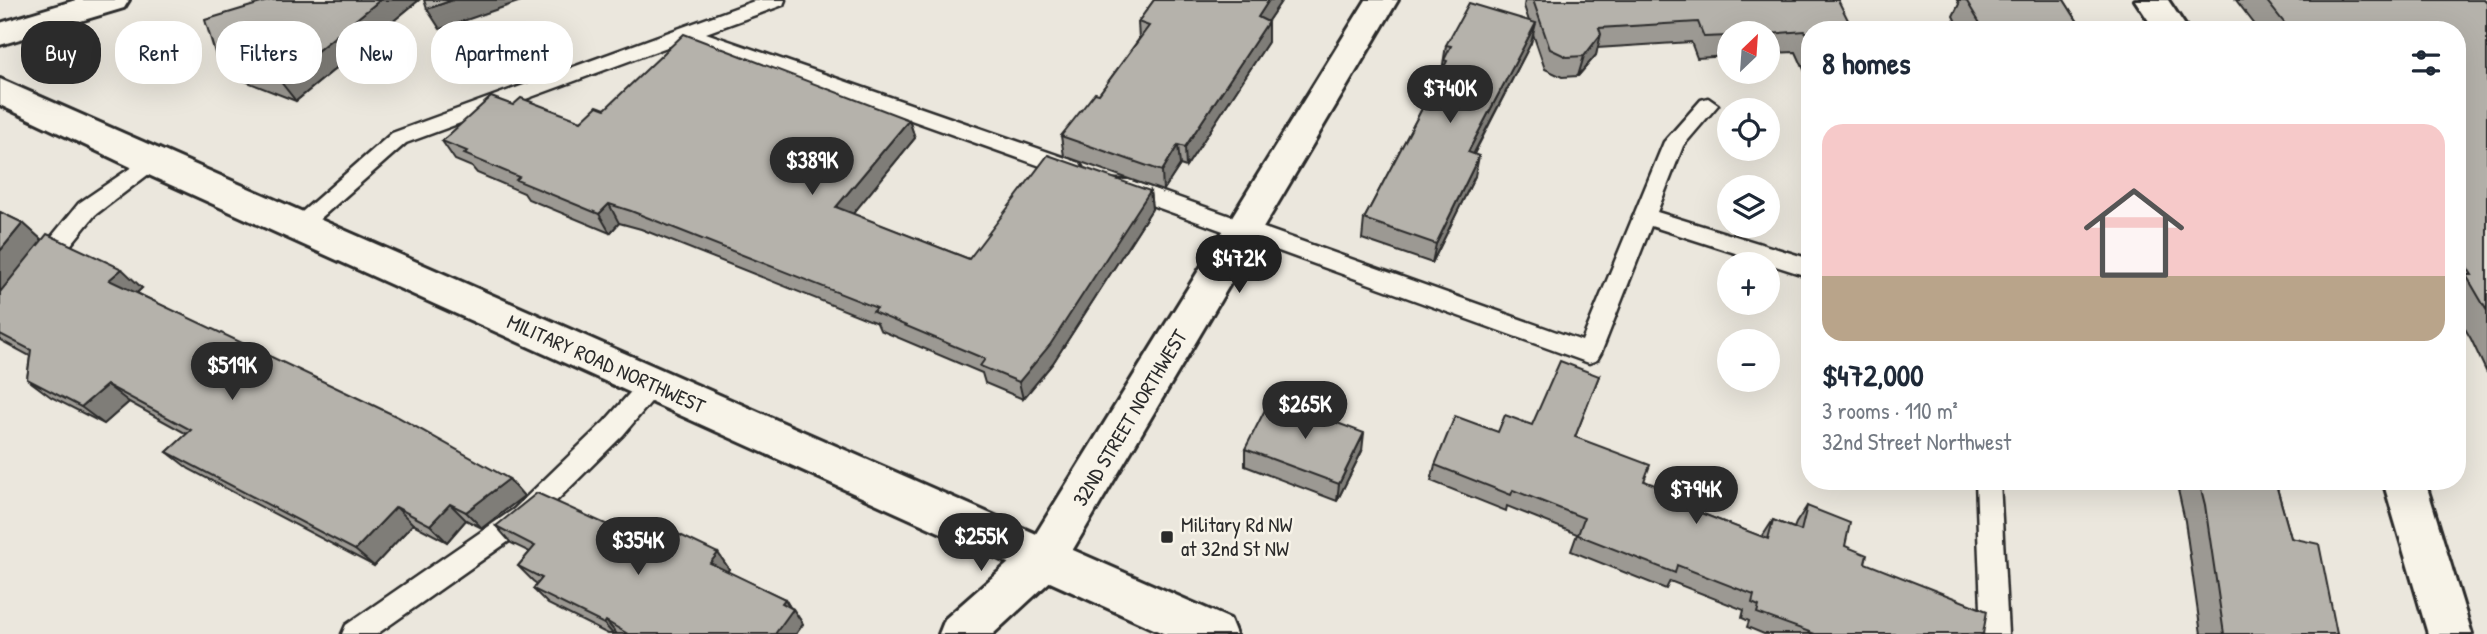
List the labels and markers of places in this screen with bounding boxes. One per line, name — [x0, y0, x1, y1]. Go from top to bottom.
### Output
pin: $740K — [1401, 66, 1499, 125]
pin: $389K — [763, 138, 861, 197]
pin: $472K — [1190, 236, 1288, 295]
pin: $519K — [183, 342, 281, 402]
pin: $265K — [1256, 382, 1354, 441]
pin: $794K — [1647, 466, 1745, 526]
place label: Military Rd NW at 32nd St NW — [1181, 510, 1292, 563]
pin: $255K — [932, 514, 1030, 573]
pin: $354K — [589, 518, 687, 577]
marker: Military Rd NW at 32nd St NW — [1159, 529, 1175, 545]

